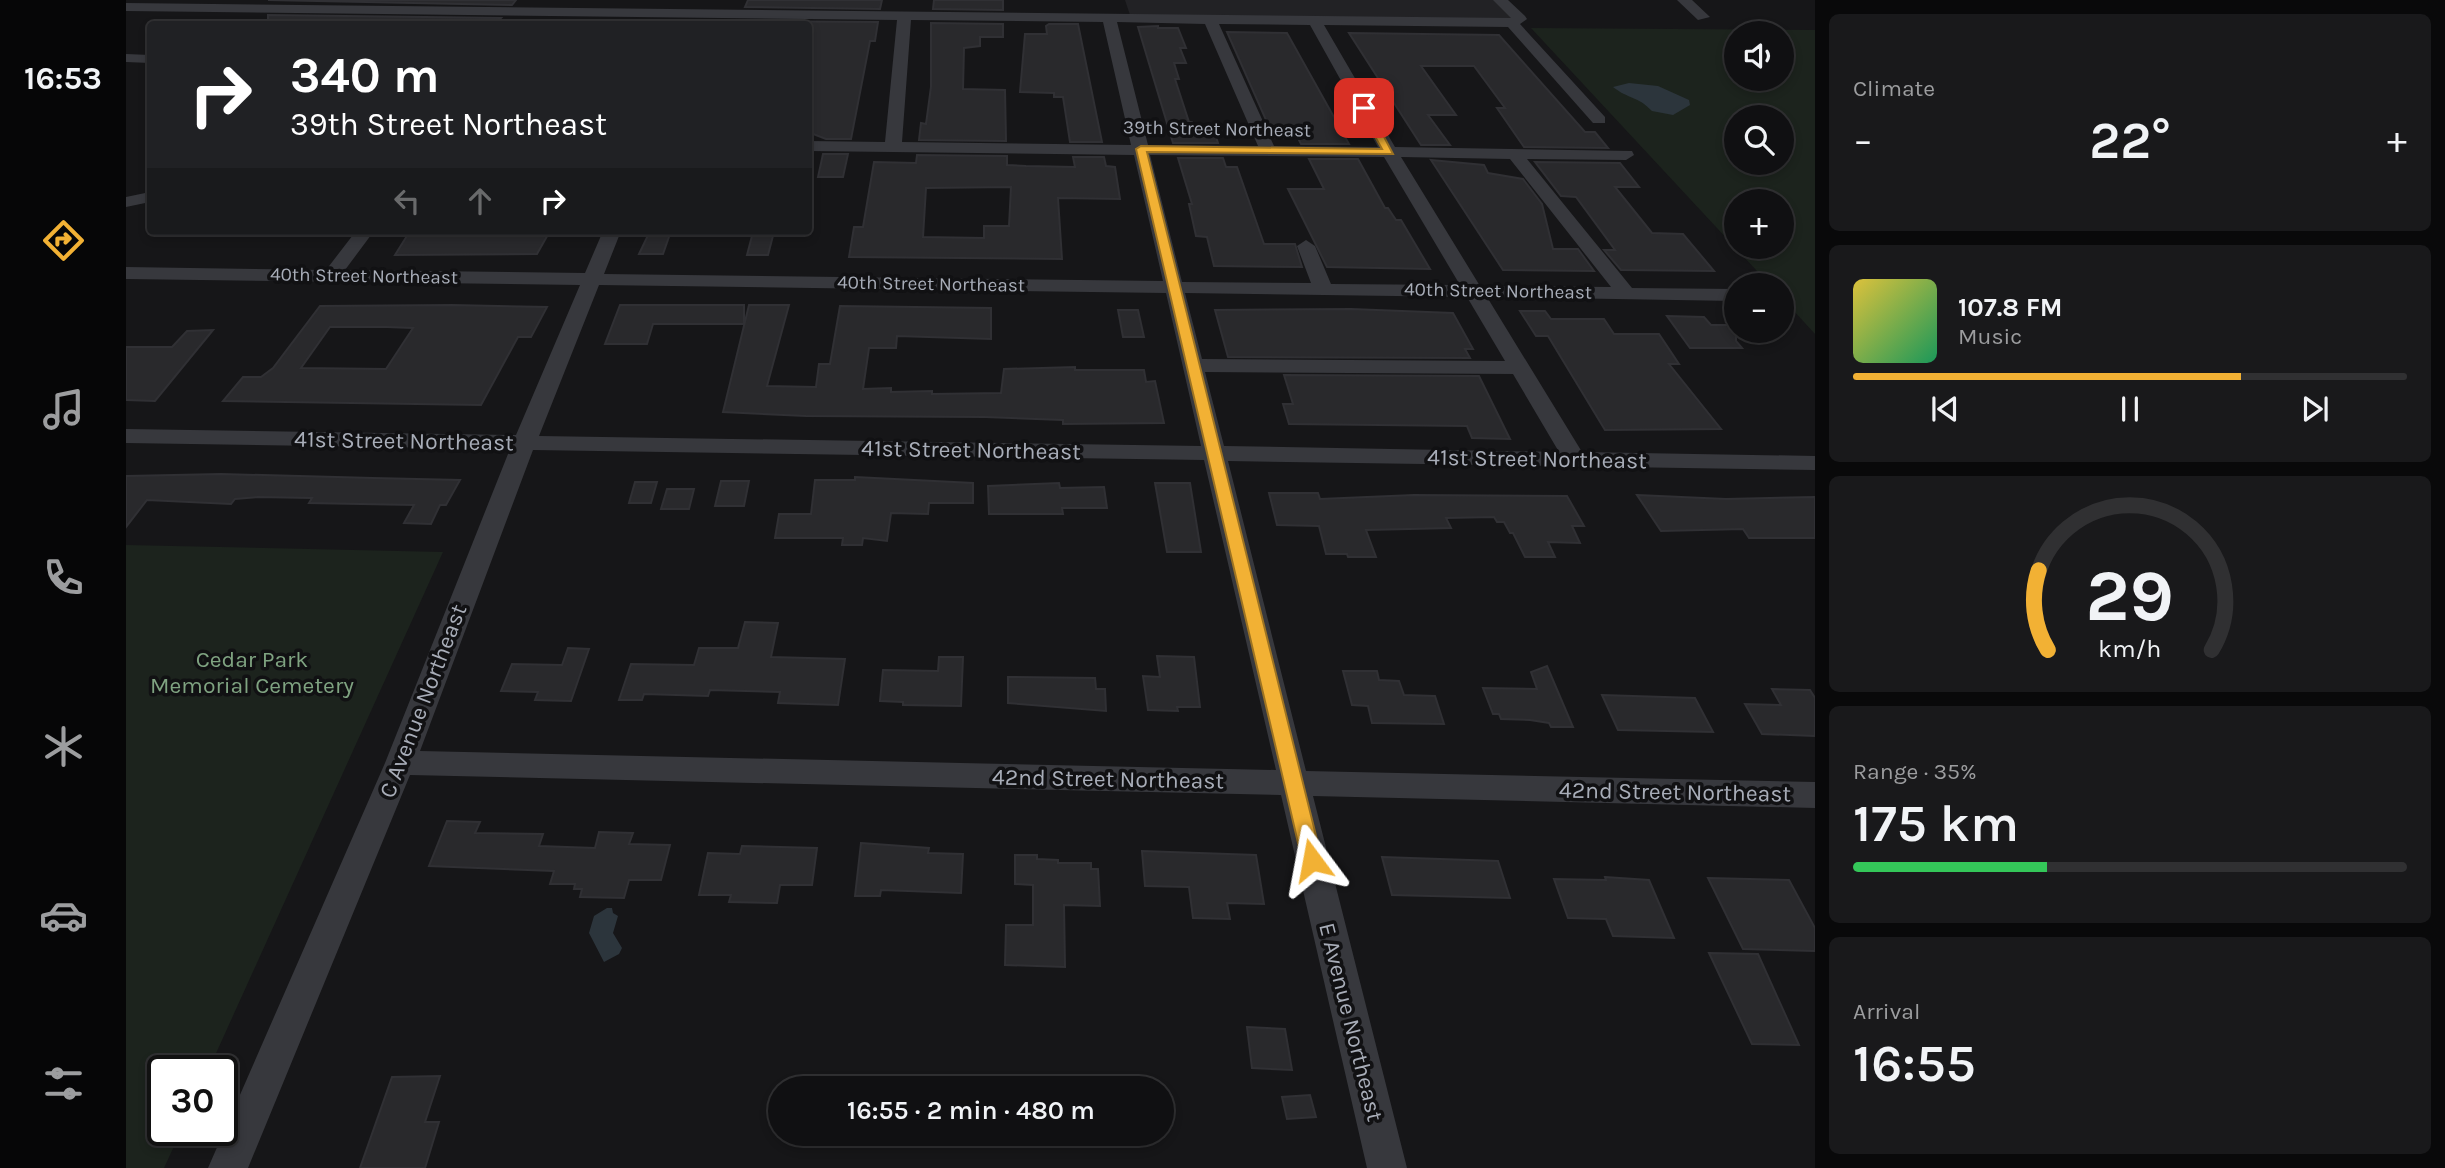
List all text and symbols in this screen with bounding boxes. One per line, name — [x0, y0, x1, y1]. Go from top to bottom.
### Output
map controls — [1724, 21, 1794, 343]
button: sound — [1724, 21, 1794, 91]
text: 340 m — [290, 47, 440, 104]
icon: right — [175, 49, 266, 140]
text: 16:53 — [24, 60, 102, 97]
text: Climate — [1853, 75, 1935, 102]
pin — [1334, 78, 1394, 138]
icon: arrive — [1345, 89, 1383, 127]
button: search — [1724, 105, 1794, 175]
text: 39th Street Northeast — [290, 106, 607, 143]
text: 22° — [2089, 110, 2171, 171]
street label: 39th Street Northeast — [1123, 116, 1311, 142]
text: − — [1853, 118, 1873, 163]
text: + — [2387, 118, 2407, 163]
icon: left — [388, 182, 426, 220]
icon: ahead — [461, 182, 499, 220]
icon: right — [534, 182, 572, 220]
button: + — [1724, 189, 1794, 259]
icon: directions — [39, 216, 88, 265]
street label: 40th Street Northeast — [270, 263, 458, 289]
street label: 40th Street Northeast — [837, 271, 1025, 297]
button: − — [1724, 273, 1794, 343]
street label: 40th Street Northeast — [1404, 278, 1592, 304]
text: 107.8 FM — [1958, 292, 2063, 323]
text: Music — [1958, 323, 2022, 350]
icon: music — [39, 385, 88, 434]
icon: previous — [1926, 390, 1964, 428]
icon: pause — [2111, 390, 2149, 428]
icon: next — [2296, 390, 2334, 428]
street label: 41st Street Northeast — [294, 426, 514, 456]
street label: 41st Street Northeast — [861, 435, 1081, 465]
street label: 41st Street Northeast — [1427, 444, 1647, 474]
icon: phone — [39, 553, 88, 602]
text: 29 — [2086, 553, 2174, 638]
street label: C Avenue Northeast — [374, 600, 472, 802]
text: km/h — [2098, 634, 2162, 663]
park label: Cedar Park Memorial Cemetery — [150, 646, 354, 699]
icon: climate — [39, 722, 88, 771]
text: Range · 35% — [1853, 758, 1977, 785]
street label: 42nd Street Northeast — [992, 763, 1225, 795]
street label: 42nd Street Northeast — [1559, 776, 1792, 808]
text: 175 km — [1853, 793, 2019, 854]
position arrow — [1275, 823, 1349, 897]
icon: car — [39, 891, 88, 940]
street label: E Avenue Northeast — [1313, 920, 1389, 1125]
text: Arrival — [1853, 998, 1920, 1025]
text: 16:55 — [1853, 1033, 1976, 1094]
speed limit sign: 30 — [147, 1055, 238, 1146]
icon: filters — [39, 1059, 88, 1108]
text: 16:55 · 2 min · 480 m — [847, 1095, 1095, 1126]

